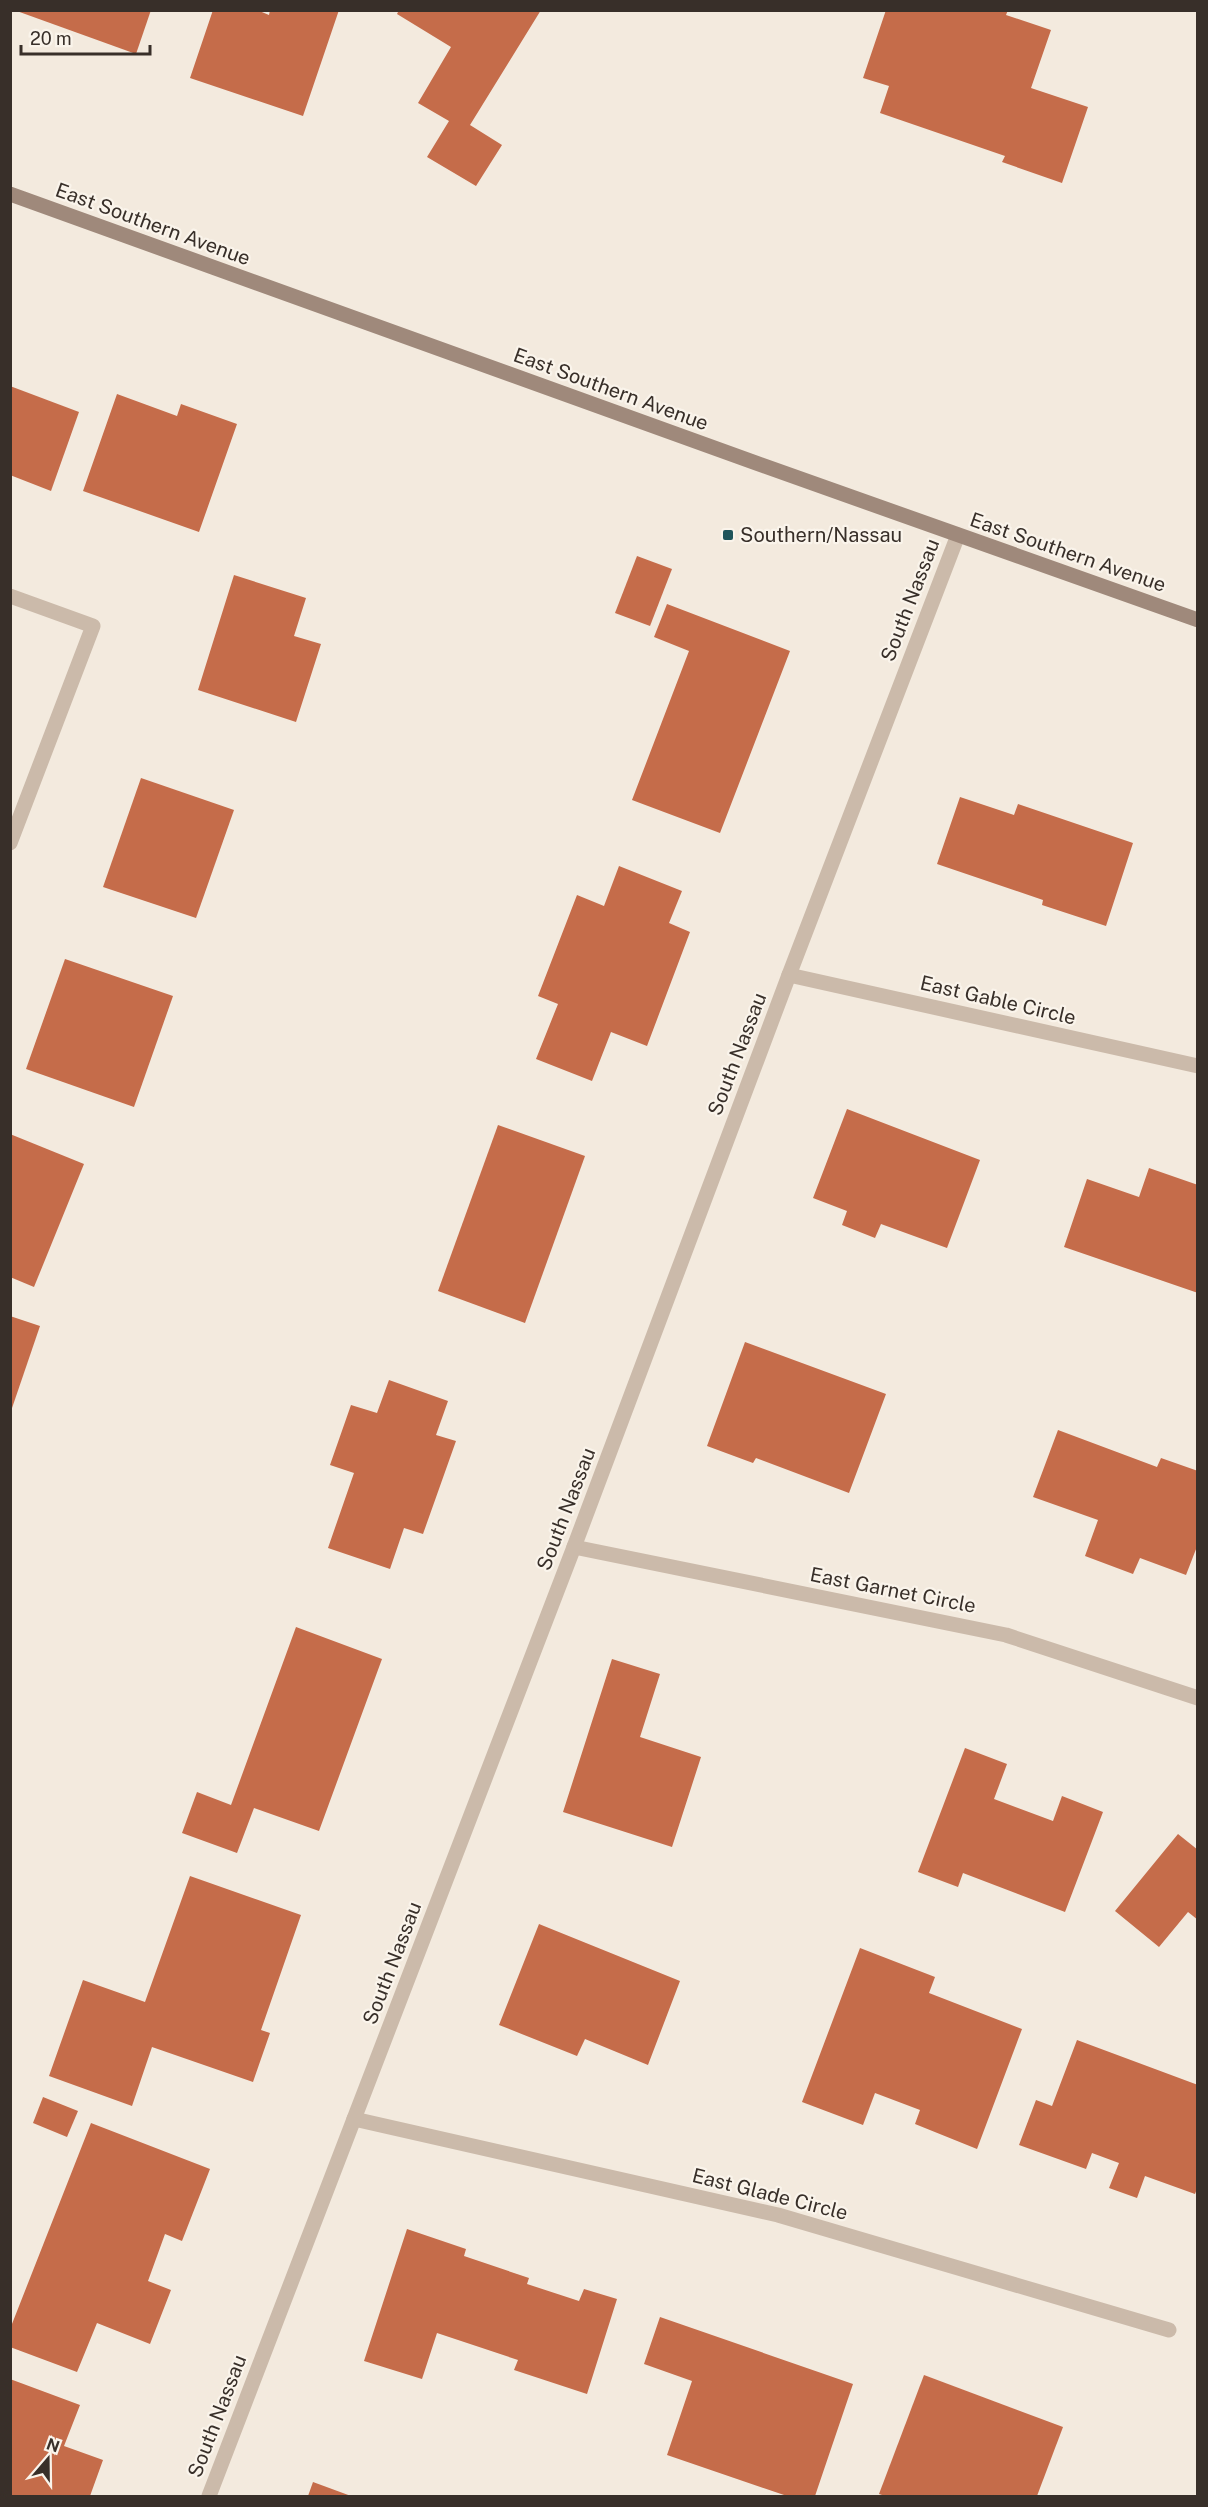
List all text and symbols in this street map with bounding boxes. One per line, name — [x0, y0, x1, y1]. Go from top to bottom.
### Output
scale bar — [21, 18, 150, 56]
text: 20 m — [30, 28, 72, 49]
street label: East Southern Avenue — [52, 178, 254, 270]
street label: East Southern Avenue — [510, 343, 712, 435]
street label: East Southern Avenue — [967, 507, 1169, 597]
place label: Southern/Nassau — [740, 523, 902, 547]
marker: Southern/Nassau — [721, 528, 735, 542]
street label: South Nassau — [876, 535, 944, 665]
street label: East Gable Circle — [918, 970, 1078, 1030]
street label: South Nassau — [703, 989, 771, 1119]
street label: South Nassau — [532, 1444, 600, 1574]
street label: East Garnet Circle — [808, 1562, 978, 1618]
street label: South Nassau — [358, 1898, 426, 2028]
street label: East Glade Circle — [690, 2163, 850, 2225]
street label: South Nassau — [183, 2351, 251, 2481]
north arrow — [18, 2429, 78, 2489]
text: N — [44, 2434, 62, 2456]

